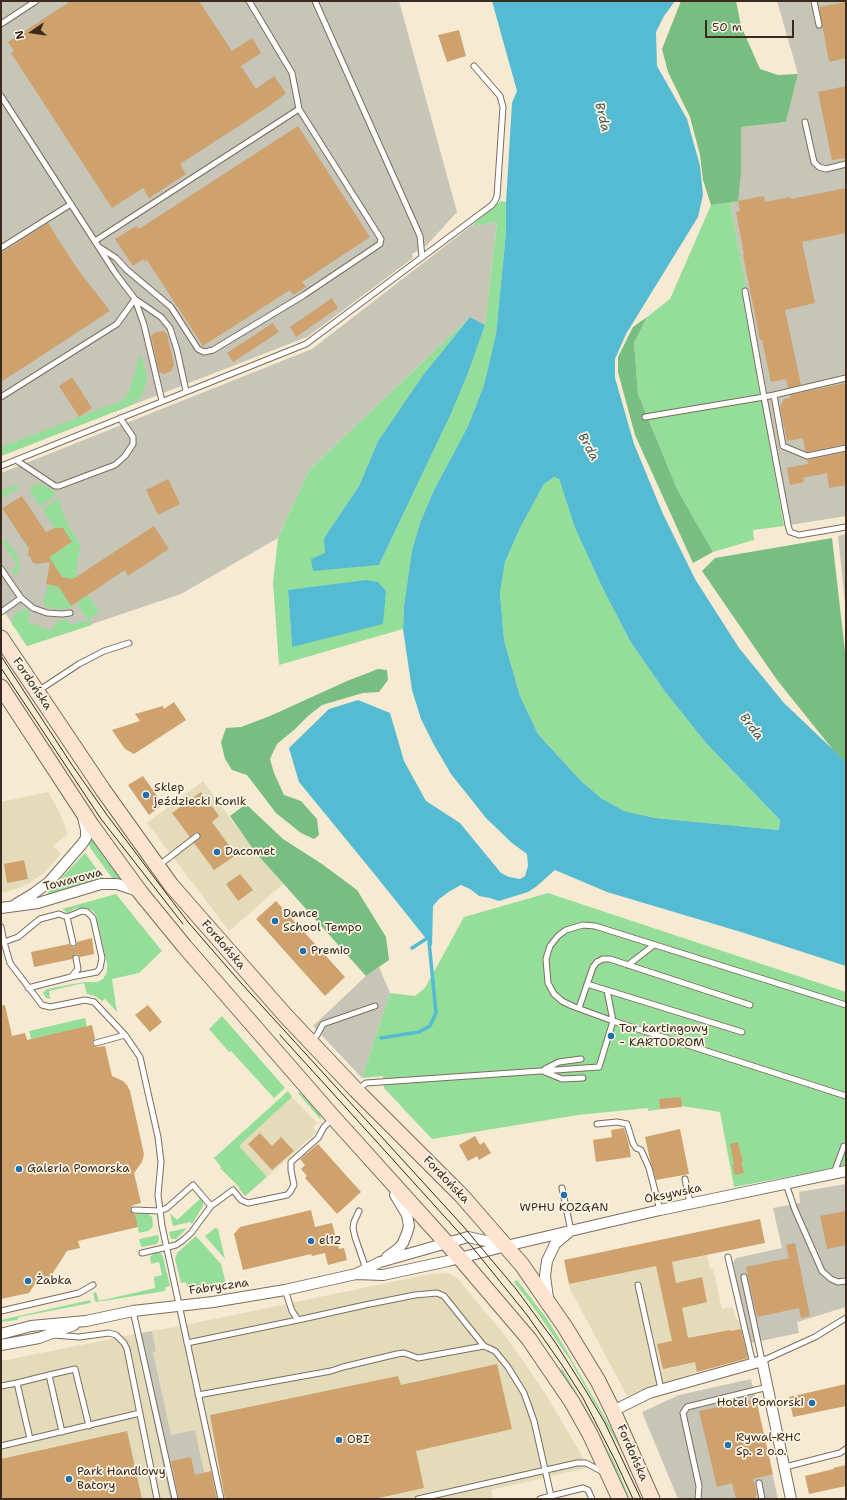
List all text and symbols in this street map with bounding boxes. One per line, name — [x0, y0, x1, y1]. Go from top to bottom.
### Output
north arrow — [12, 12, 52, 52]
scale bar — [707, 12, 796, 38]
text: 50 m — [712, 19, 742, 35]
text: N — [12, 29, 28, 41]
water label: Brda — [591, 101, 613, 133]
water label: Brda — [574, 430, 602, 464]
street label: Fordońska — [9, 655, 55, 713]
water label: Brda — [736, 710, 766, 744]
place label: Sklep jeździecki Konik — [154, 781, 247, 809]
marker: Sklep jeździecki Konik — [141, 790, 151, 800]
place label: Dacomet — [225, 845, 275, 859]
marker: Dacomet — [212, 847, 222, 857]
street label: Towarowa — [42, 865, 104, 895]
place label: Dance School Tempo — [283, 907, 362, 935]
marker: Dance School Tempo — [270, 916, 280, 926]
street label: Fordońska — [198, 918, 248, 972]
place label: Premio — [311, 944, 350, 958]
marker: Premio — [298, 946, 308, 956]
place label: Tor kartingowy - KARTODROM — [619, 1022, 708, 1050]
marker: Tor kartingowy - KARTODROM — [606, 1031, 616, 1041]
street label: Fordońska — [420, 1153, 472, 1207]
place label: Galeria Pomorska — [27, 1162, 130, 1176]
marker: Galeria Pomorska — [14, 1164, 24, 1174]
street label: Oksywska — [643, 1181, 703, 1207]
marker: WPHU KOZGAN — [559, 1190, 569, 1200]
place label: WPHU KOZGAN — [520, 1201, 608, 1215]
place label: el12 — [319, 1234, 342, 1248]
marker: el12 — [306, 1236, 316, 1246]
place label: Żabka — [36, 1274, 71, 1288]
marker: Żabka — [23, 1276, 33, 1286]
street label: Fabryczna — [188, 1276, 250, 1298]
place label: Hotel Pomorski — [717, 1396, 804, 1410]
marker: Hotel Pomorski — [807, 1398, 817, 1408]
street label: Fordońska — [613, 1423, 651, 1483]
place label: Rywal-RHC Sp. z o.o. — [736, 1431, 801, 1459]
place label: OBI — [347, 1433, 369, 1447]
marker: OBI — [334, 1435, 344, 1445]
marker: Rywal-RHC Sp. z o.o. — [723, 1440, 733, 1450]
place label: Park Handlowy Batory — [77, 1465, 166, 1493]
marker: Park Handlowy Batory — [64, 1474, 74, 1484]

